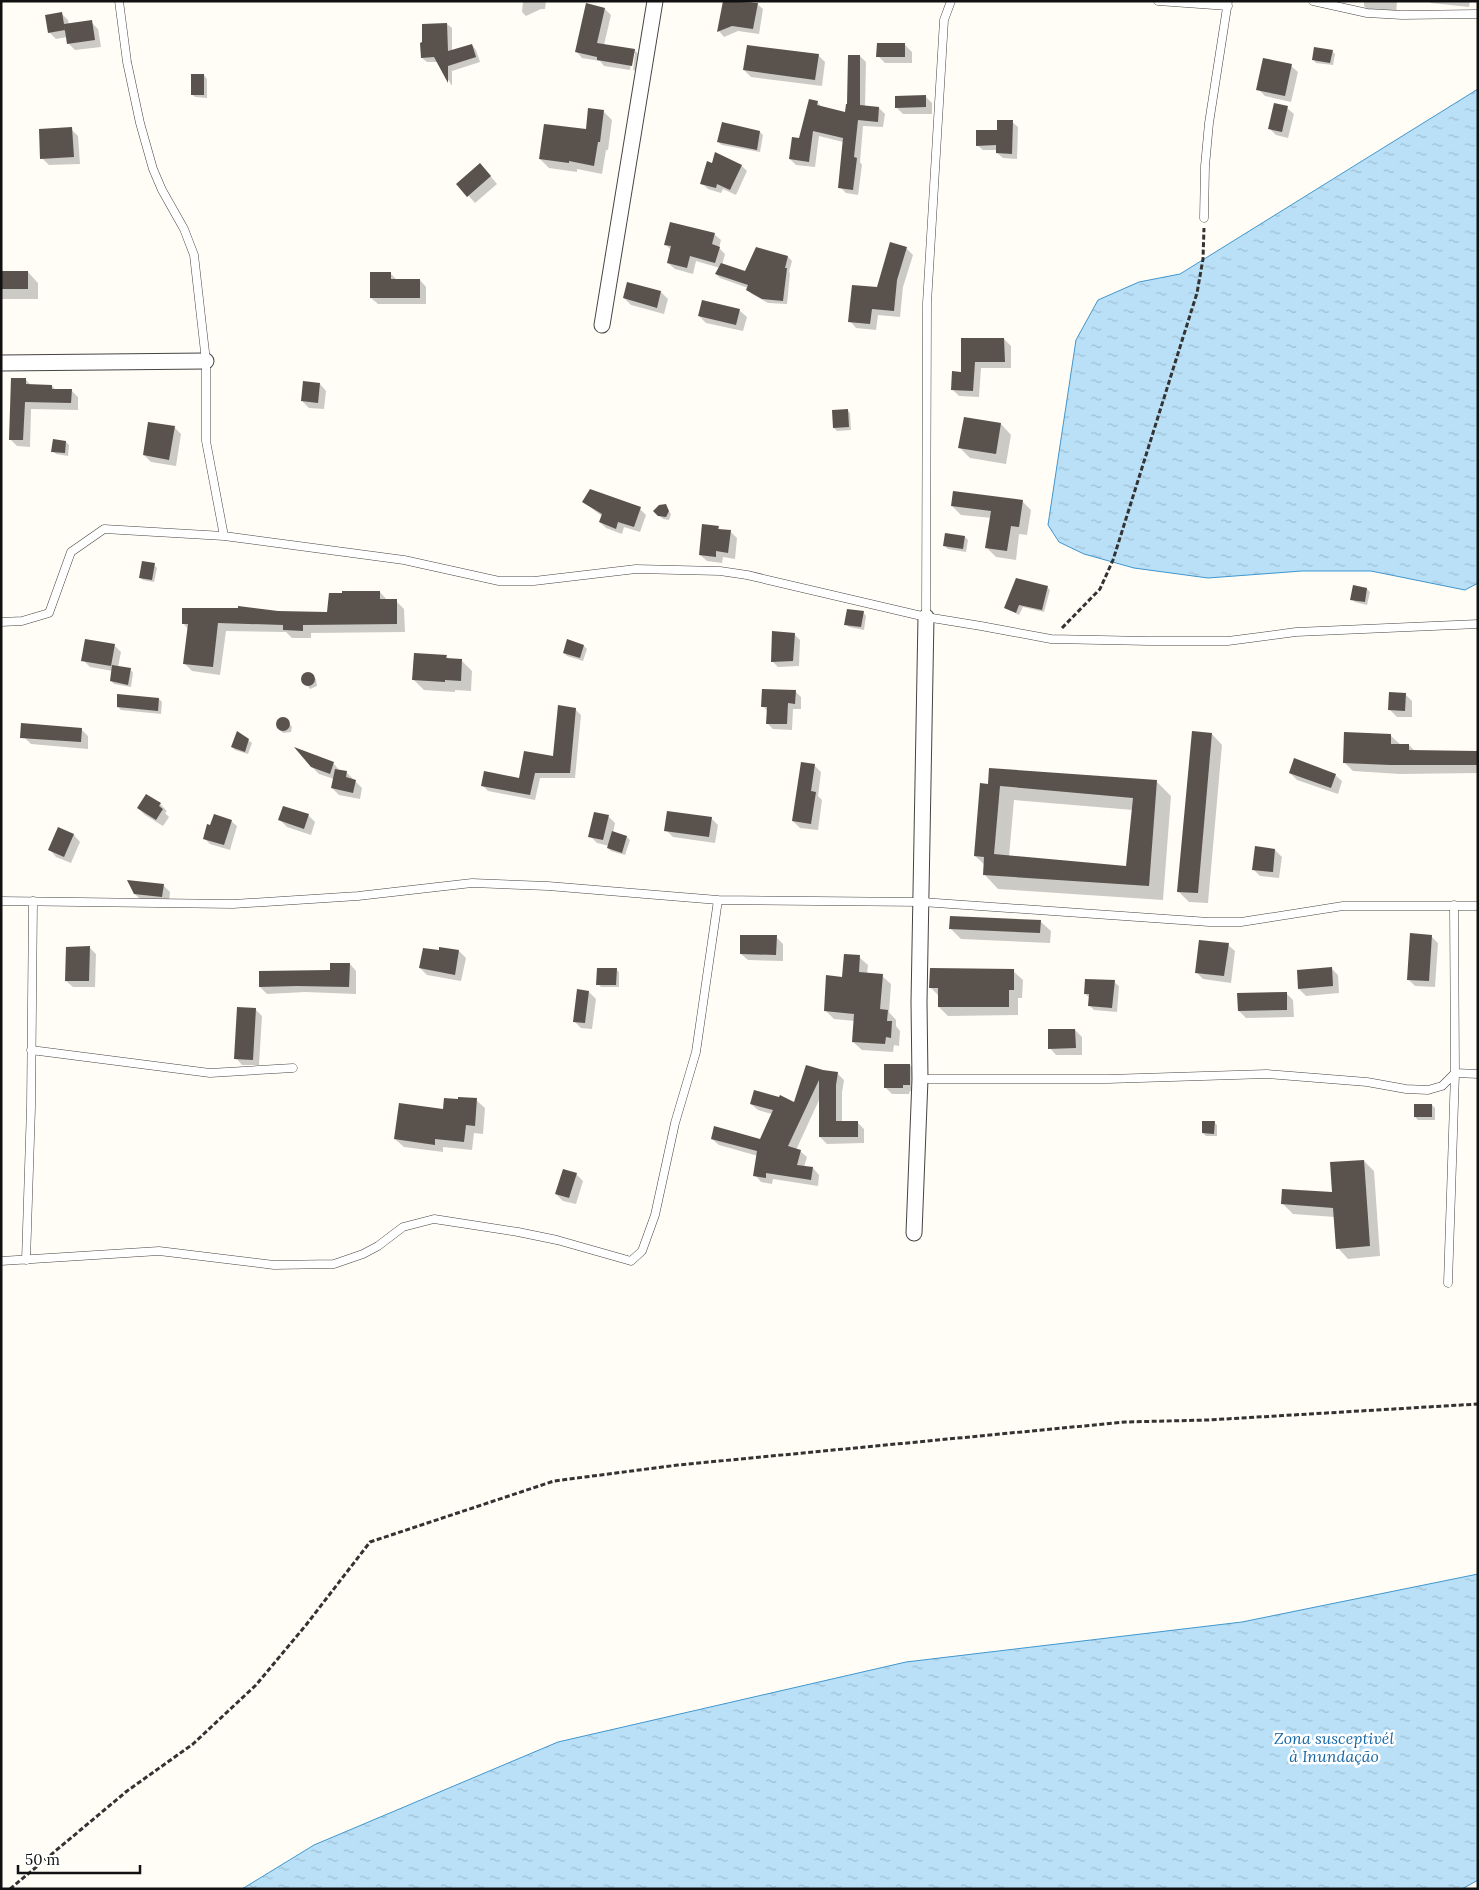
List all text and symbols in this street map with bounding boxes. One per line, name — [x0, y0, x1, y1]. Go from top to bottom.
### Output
water label: Zona susceptivél à Inundação — [1274, 1728, 1394, 1766]
scale bar — [18, 1842, 140, 1874]
text: 50 m — [25, 1850, 60, 1869]

